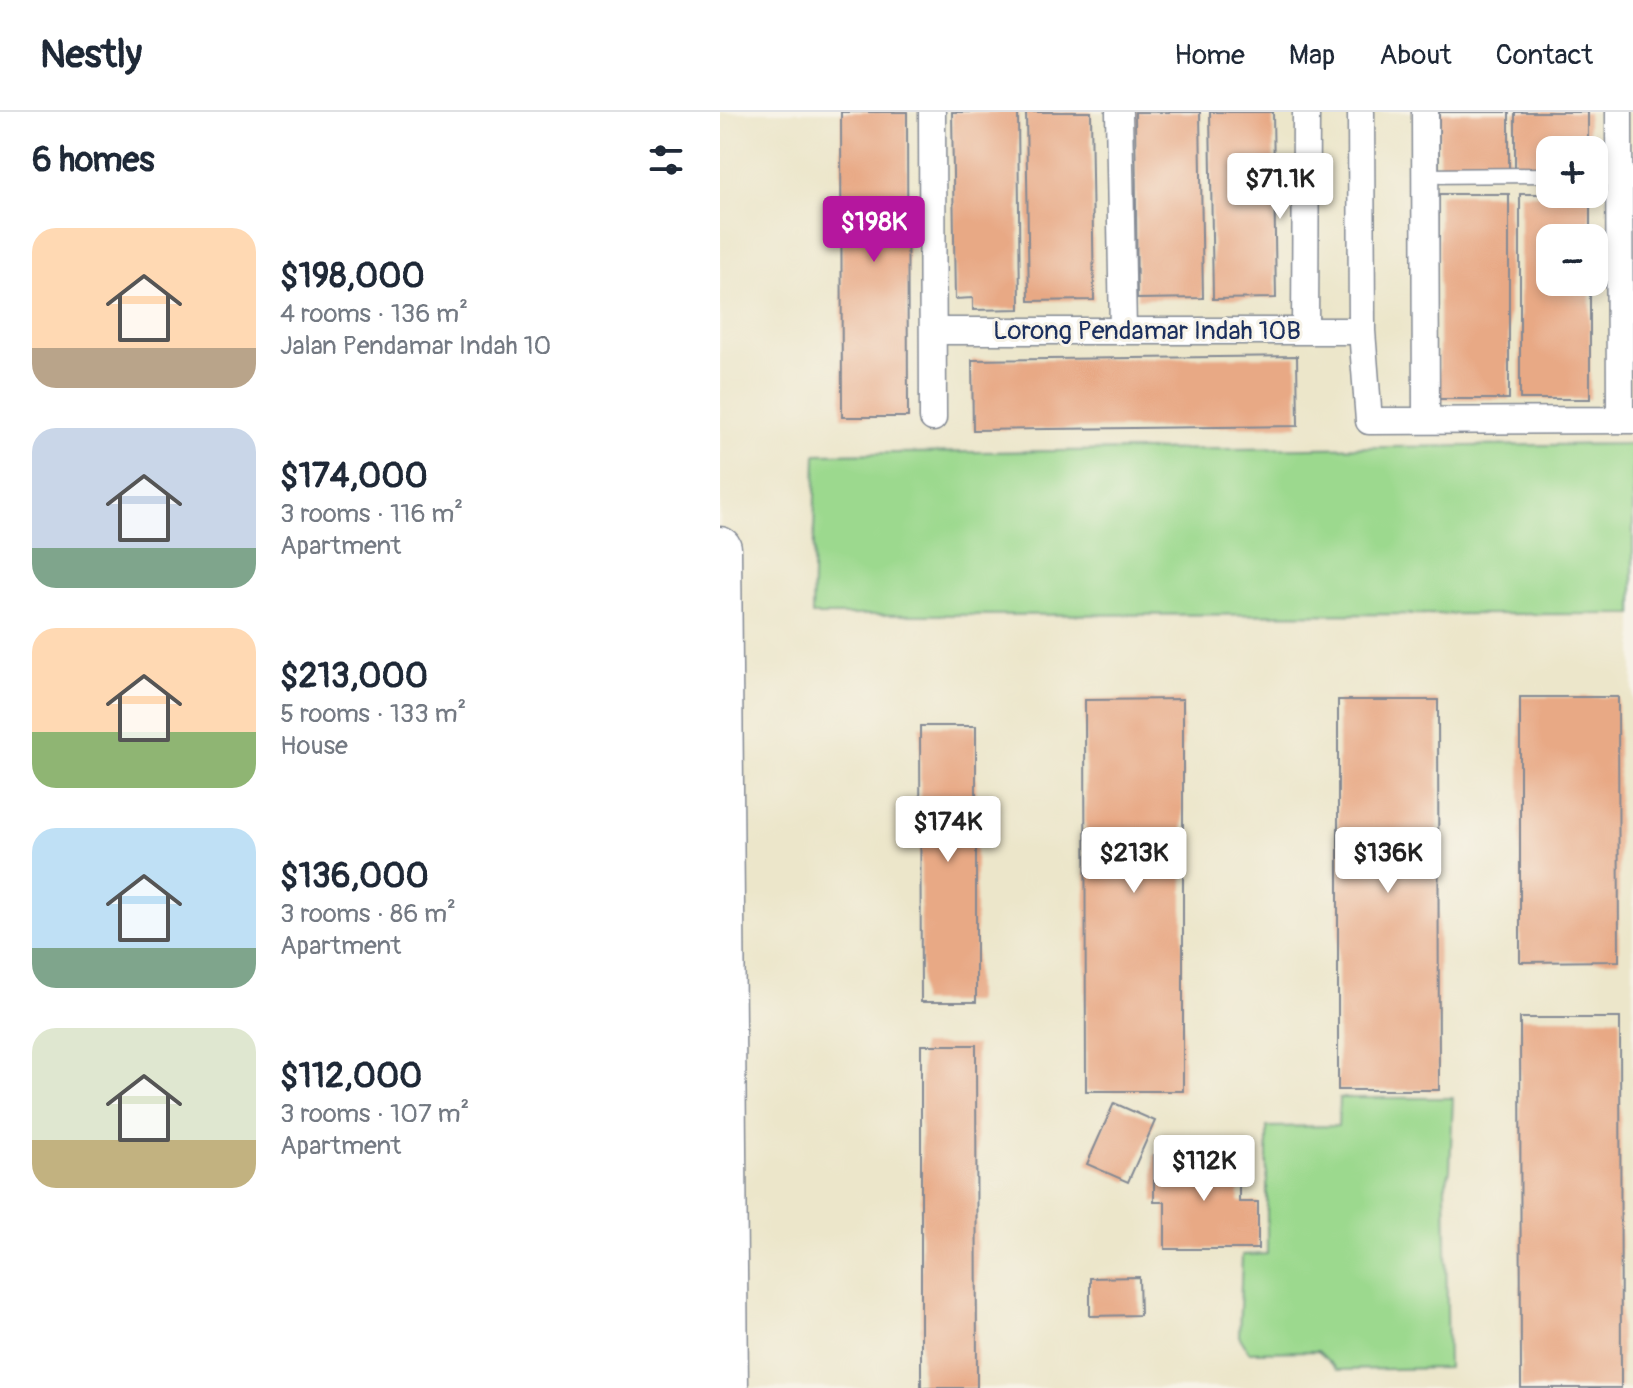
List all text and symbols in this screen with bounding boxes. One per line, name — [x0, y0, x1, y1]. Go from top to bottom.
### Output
text: Nestly — [40, 31, 142, 79]
text: Home — [1174, 38, 1245, 73]
text: Map — [1289, 38, 1335, 73]
text: About — [1379, 38, 1452, 73]
text: Contact — [1496, 38, 1593, 73]
map controls — [1536, 136, 1608, 296]
button: + — [1536, 136, 1608, 208]
icon: filters — [644, 138, 688, 182]
text: 6 homes — [32, 139, 155, 182]
pin: $71.1K — [1215, 153, 1345, 221]
text: $71.1K — [1245, 163, 1315, 195]
pin: $198K — [818, 196, 930, 264]
text: $198K — [841, 206, 907, 238]
button: − — [1536, 224, 1608, 296]
text: $198,000 — [280, 255, 425, 298]
icon: home — [96, 260, 192, 356]
text: 4 rooms · 136 m² — [280, 298, 468, 330]
street label: Lorong Pendamar Indah 10B — [993, 315, 1301, 347]
text: Jalan Pendamar Indah 10 — [280, 330, 551, 362]
text: $174,000 — [280, 455, 428, 498]
icon: home — [96, 460, 192, 556]
text: 3 rooms · 116 m² — [280, 498, 463, 530]
text: Apartment — [280, 530, 401, 562]
text: $213,000 — [280, 655, 428, 698]
icon: home — [96, 660, 192, 756]
text: 5 rooms · 133 m² — [280, 698, 466, 730]
text: House — [280, 730, 348, 762]
pin: $174K — [892, 796, 1004, 864]
text: $174K — [914, 806, 982, 838]
pin: $213K — [1078, 827, 1190, 895]
pin: $136K — [1332, 827, 1444, 895]
text: $213K — [1100, 837, 1168, 869]
text: $136K — [1353, 837, 1423, 869]
text: $136,000 — [280, 855, 429, 898]
icon: home — [96, 860, 192, 956]
text: 3 rooms · 86 m² — [280, 898, 456, 930]
text: Apartment — [280, 930, 401, 962]
text: $112,000 — [280, 1055, 422, 1098]
icon: home — [96, 1060, 192, 1156]
text: 3 rooms · 107 m² — [280, 1098, 469, 1130]
text: Apartment — [280, 1130, 401, 1162]
pin: $112K — [1148, 1135, 1260, 1203]
text: $112K — [1172, 1145, 1236, 1177]

